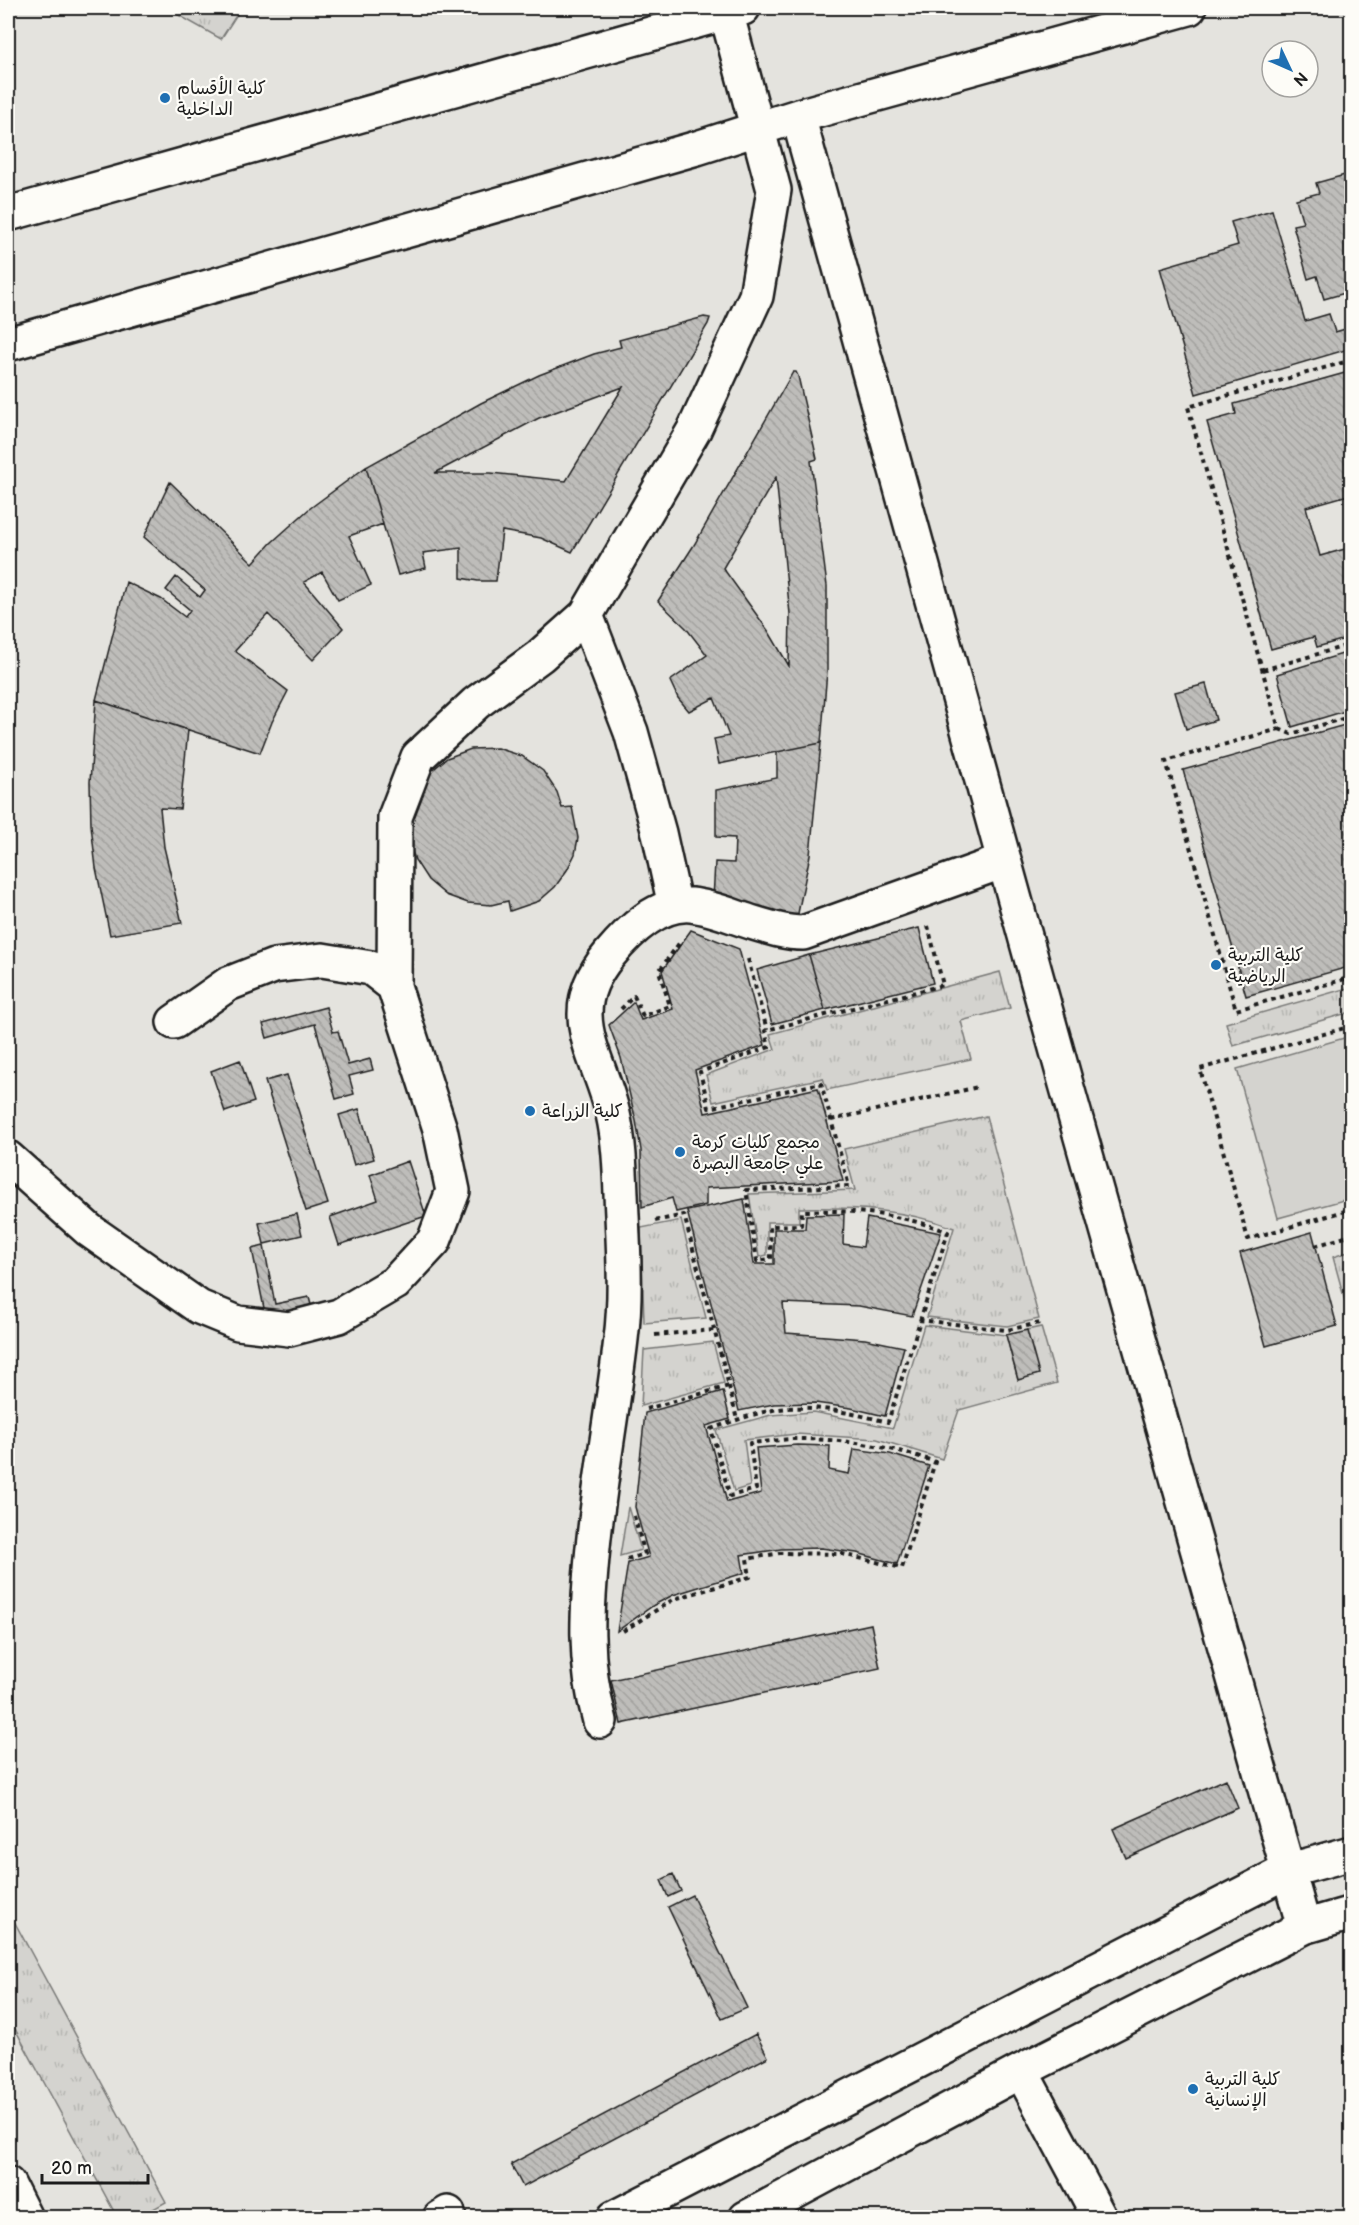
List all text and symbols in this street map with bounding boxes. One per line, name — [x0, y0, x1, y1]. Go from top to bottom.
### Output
north arrow — [1260, 39, 1320, 99]
text: N — [1289, 67, 1311, 89]
place label: كلية الأقسام الداخلية — [177, 76, 266, 120]
marker: كلية الأقسام الداخلية — [158, 91, 172, 105]
place label: كلية التربية الرياضية — [1228, 945, 1304, 987]
marker: كلية التربية الرياضية — [1209, 958, 1223, 972]
place label: كلية الزراعة — [542, 1101, 623, 1122]
marker: كلية الزراعة — [523, 1104, 537, 1118]
place label: مجمع كليات كرمة علي جامعة البصرة — [692, 1132, 823, 1179]
marker: مجمع كليات كرمة علي جامعة البصرة — [673, 1145, 687, 1159]
place label: كلية التربية الإنسانية — [1205, 2069, 1281, 2111]
marker: كلية التربية الإنسانية — [1186, 2082, 1200, 2096]
scale bar — [42, 2147, 148, 2185]
text: 20 m — [51, 2158, 92, 2179]

